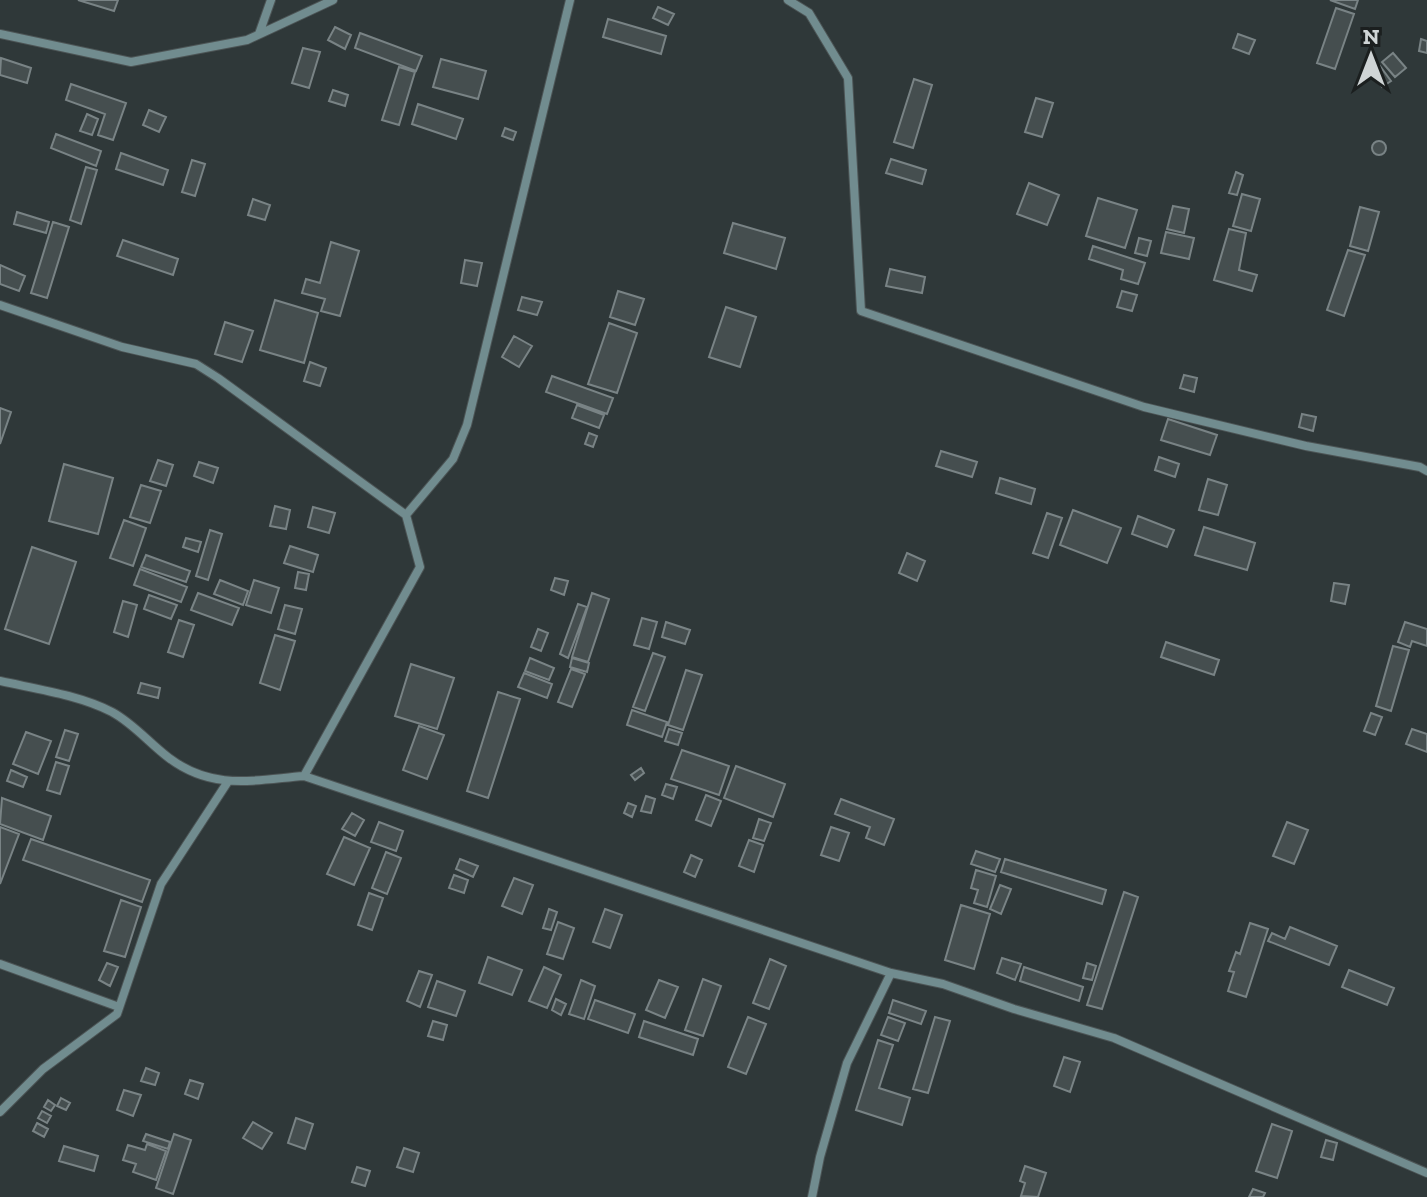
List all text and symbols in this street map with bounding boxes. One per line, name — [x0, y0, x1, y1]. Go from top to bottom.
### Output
north arrow — [1331, 16, 1411, 96]
text: N — [1363, 23, 1380, 50]

